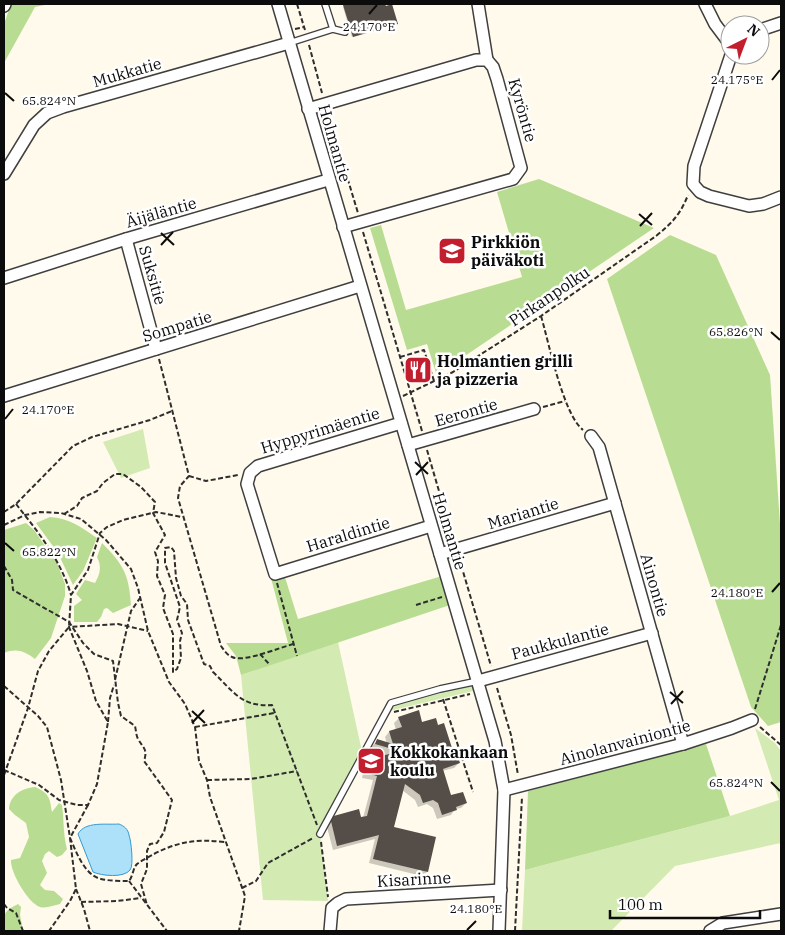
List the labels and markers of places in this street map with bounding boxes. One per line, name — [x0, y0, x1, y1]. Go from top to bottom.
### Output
place label: Pirkkiön päiväkoti — [471, 232, 544, 270]
school or university icon: Pirkkiön päiväkoti — [437, 236, 467, 266]
place label: Holmantien grilli ja pizzeria — [435, 351, 573, 389]
restaurant icon: Holmantien grilli ja pizzeria — [403, 355, 433, 385]
place label: Kokkokankaan koulu — [390, 742, 509, 780]
school or university icon: Kokkokankaan koulu — [356, 746, 386, 776]

